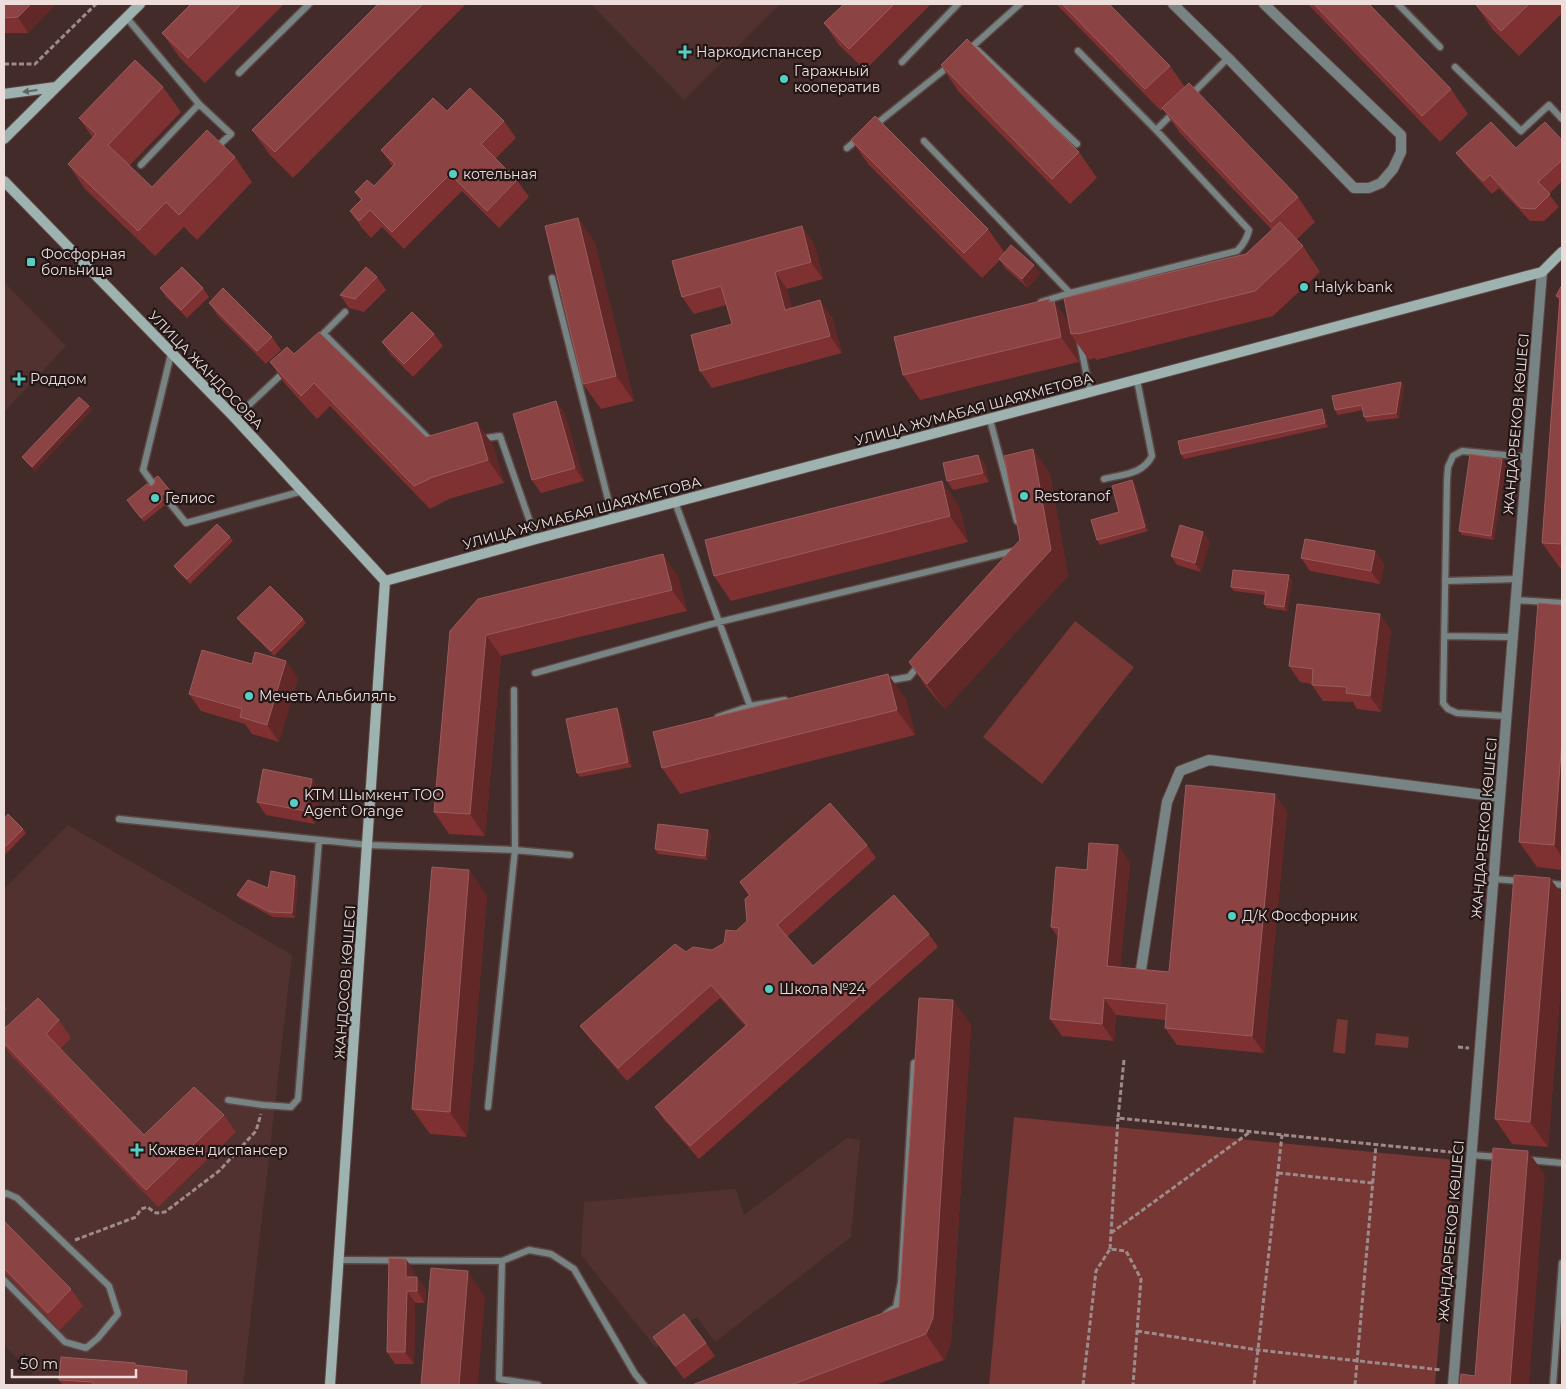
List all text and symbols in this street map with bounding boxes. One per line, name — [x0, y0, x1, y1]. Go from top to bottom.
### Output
place label: Наркодиспансер — [696, 43, 822, 61]
marker: Наркодиспансер — [678, 45, 692, 59]
place label: Гаражный кооператив — [794, 62, 880, 96]
marker: Гаражный кооператив — [778, 73, 790, 85]
one-way arrow — [21, 87, 37, 95]
place label: котельная — [463, 165, 537, 183]
marker: котельная — [447, 168, 459, 180]
place label: Фосфорная больница — [41, 245, 126, 279]
marker: Фосфорная больница — [25, 256, 37, 268]
place label: Halyk bank — [1314, 278, 1393, 296]
marker: Halyk bank — [1298, 281, 1310, 293]
street label: УЛИЦА ЖАНДОСОВА — [145, 307, 268, 434]
street label: ЖАНДАРБЕКОВ КӨШЕСІ — [1499, 333, 1533, 515]
street label: УЛИЦА ЖУМАБАЯ ШАЯХМЕТОВА — [853, 368, 1096, 450]
place label: Роддом — [30, 370, 87, 388]
marker: Роддом — [12, 372, 26, 386]
street label: УЛИЦА ЖУМАБАЯ ШАЯХМЕТОВА — [461, 472, 704, 554]
place label: Restoranof — [1034, 487, 1111, 505]
place label: Гелиос — [165, 489, 215, 507]
marker: Restoranof — [1018, 490, 1030, 502]
marker: Гелиос — [149, 492, 161, 504]
place label: Мечеть Альбиляль — [259, 687, 396, 705]
marker: Мечеть Альбиляль — [243, 690, 255, 702]
street label: ЖАНДАРБЕКОВ КӨШЕСІ — [1467, 737, 1501, 919]
place label: KTM Шымкент ТОО Agent Orange — [304, 786, 444, 820]
marker: KTM Шымкент ТОО Agent Orange — [288, 797, 300, 809]
street label: ЖАНДОСОВ КӨШЕСІ — [331, 904, 359, 1060]
place label: Д/К Фосфорник — [1242, 907, 1358, 925]
marker: Д/К Фосфорник — [1226, 910, 1238, 922]
place label: Школа №24 — [779, 980, 866, 998]
marker: Школа №24 — [763, 983, 775, 995]
street label: ЖАНДАРБЕКОВ КӨШЕСІ — [1434, 1140, 1468, 1322]
place label: Кожвен диспансер — [148, 1141, 288, 1159]
marker: Кожвен диспансер — [130, 1143, 144, 1157]
scale bar — [12, 1346, 136, 1378]
text: 50 m — [20, 1354, 58, 1373]

